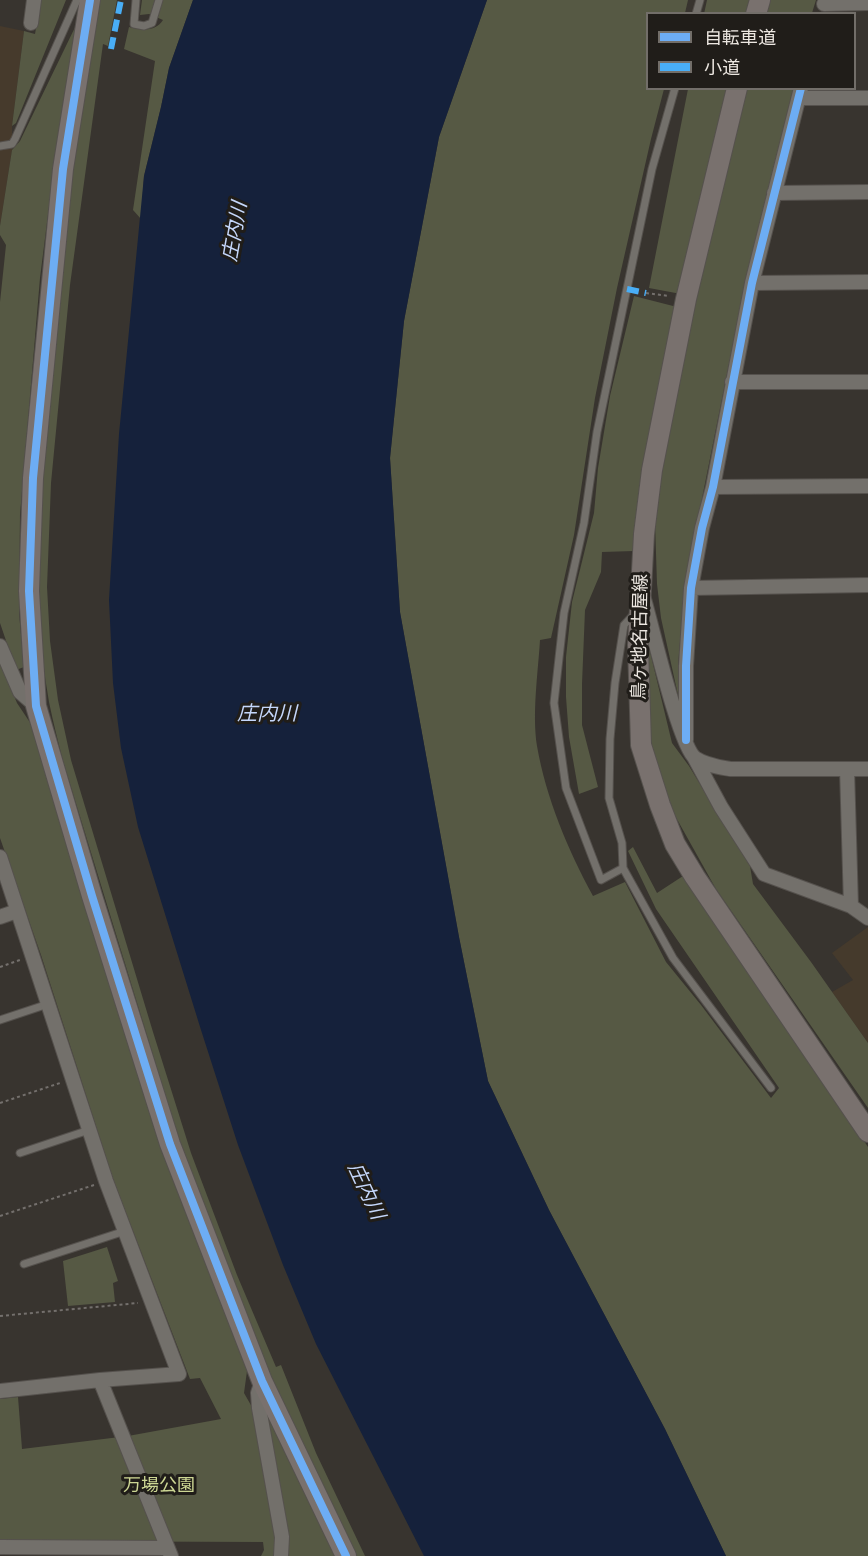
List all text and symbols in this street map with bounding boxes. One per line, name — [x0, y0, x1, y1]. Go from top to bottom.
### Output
legend — [646, 12, 856, 90]
text: 自転車道 — [704, 28, 776, 51]
text: 小道 — [704, 58, 740, 81]
water label: 庄内川 — [220, 200, 254, 264]
street label: 鳥ヶ地名古屋線 — [630, 574, 654, 700]
water label: 庄内川 — [237, 704, 297, 728]
water label: 庄内川 — [340, 1160, 388, 1224]
park label: 万場公園 — [123, 1476, 195, 1498]

